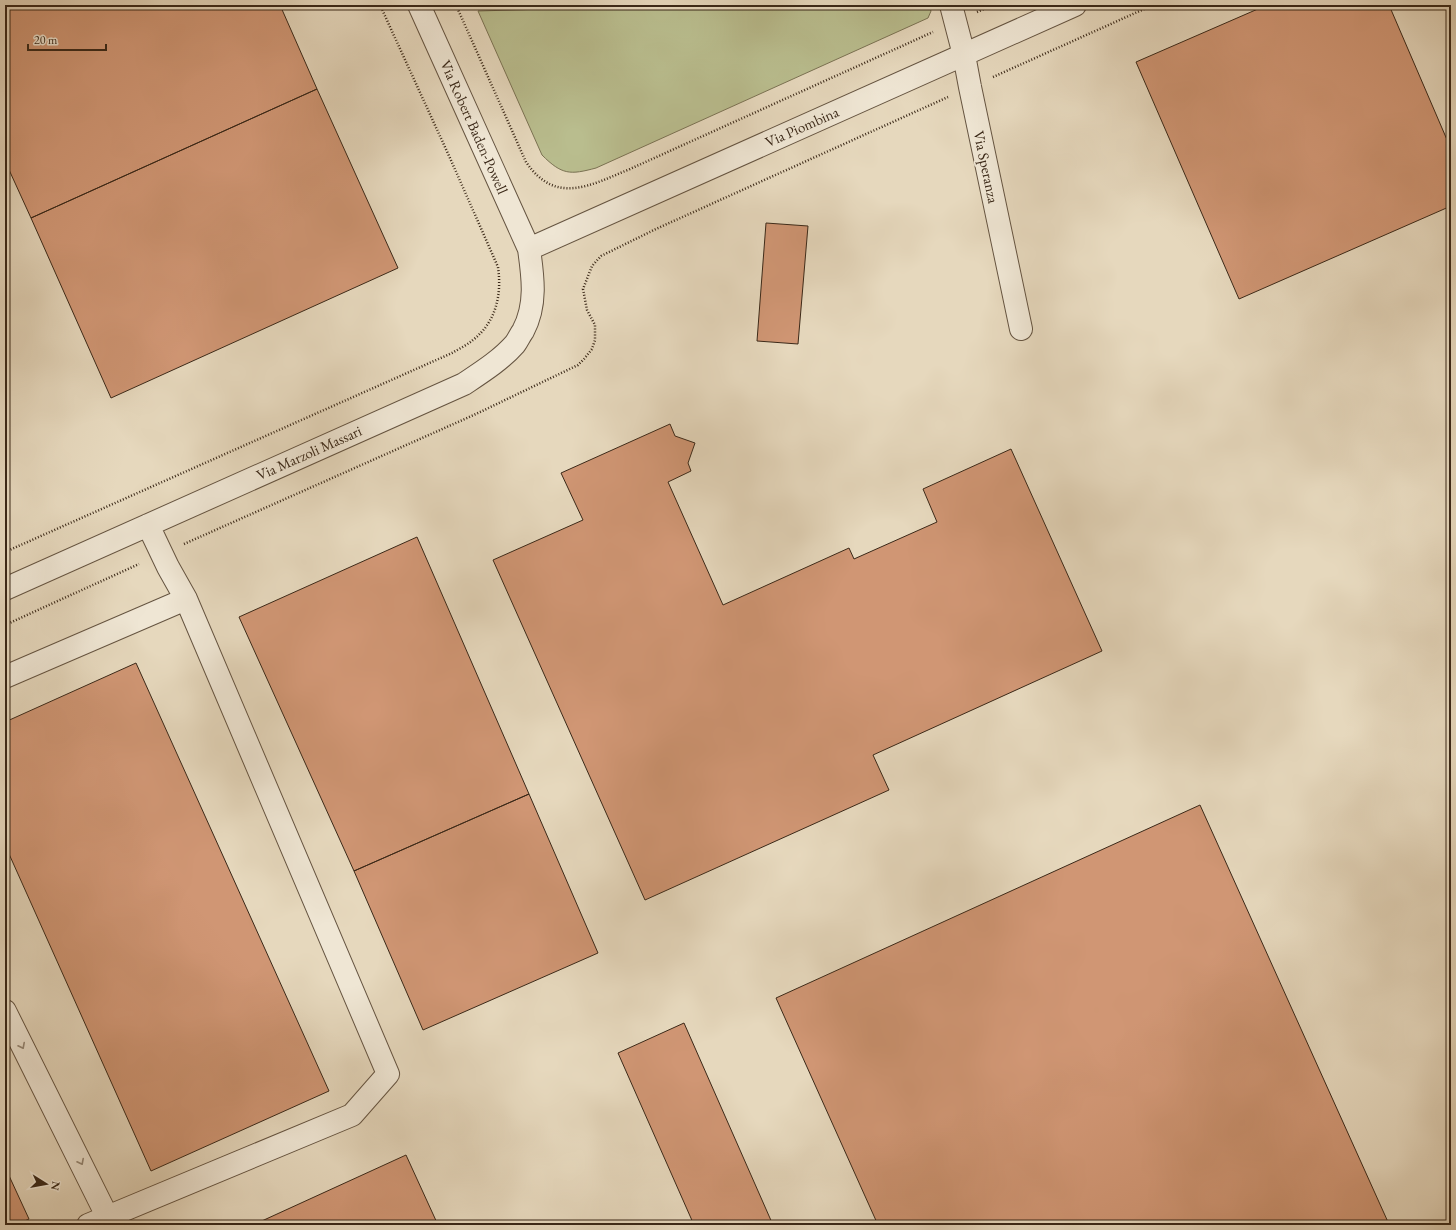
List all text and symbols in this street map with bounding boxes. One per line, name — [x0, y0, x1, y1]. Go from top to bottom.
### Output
scale bar — [28, 26, 106, 52]
text: 20 m — [34, 32, 58, 48]
street label: Via Robert Baden-Powell — [436, 57, 513, 197]
street label: Via Piombina — [762, 102, 842, 151]
street label: Via Speranza — [970, 129, 1003, 205]
street label: Via Marzoli Massari — [253, 421, 365, 484]
one-way arrow — [18, 1042, 25, 1049]
one-way arrow — [76, 1158, 83, 1165]
north arrow — [26, 1164, 66, 1204]
text: N — [48, 1180, 64, 1192]

